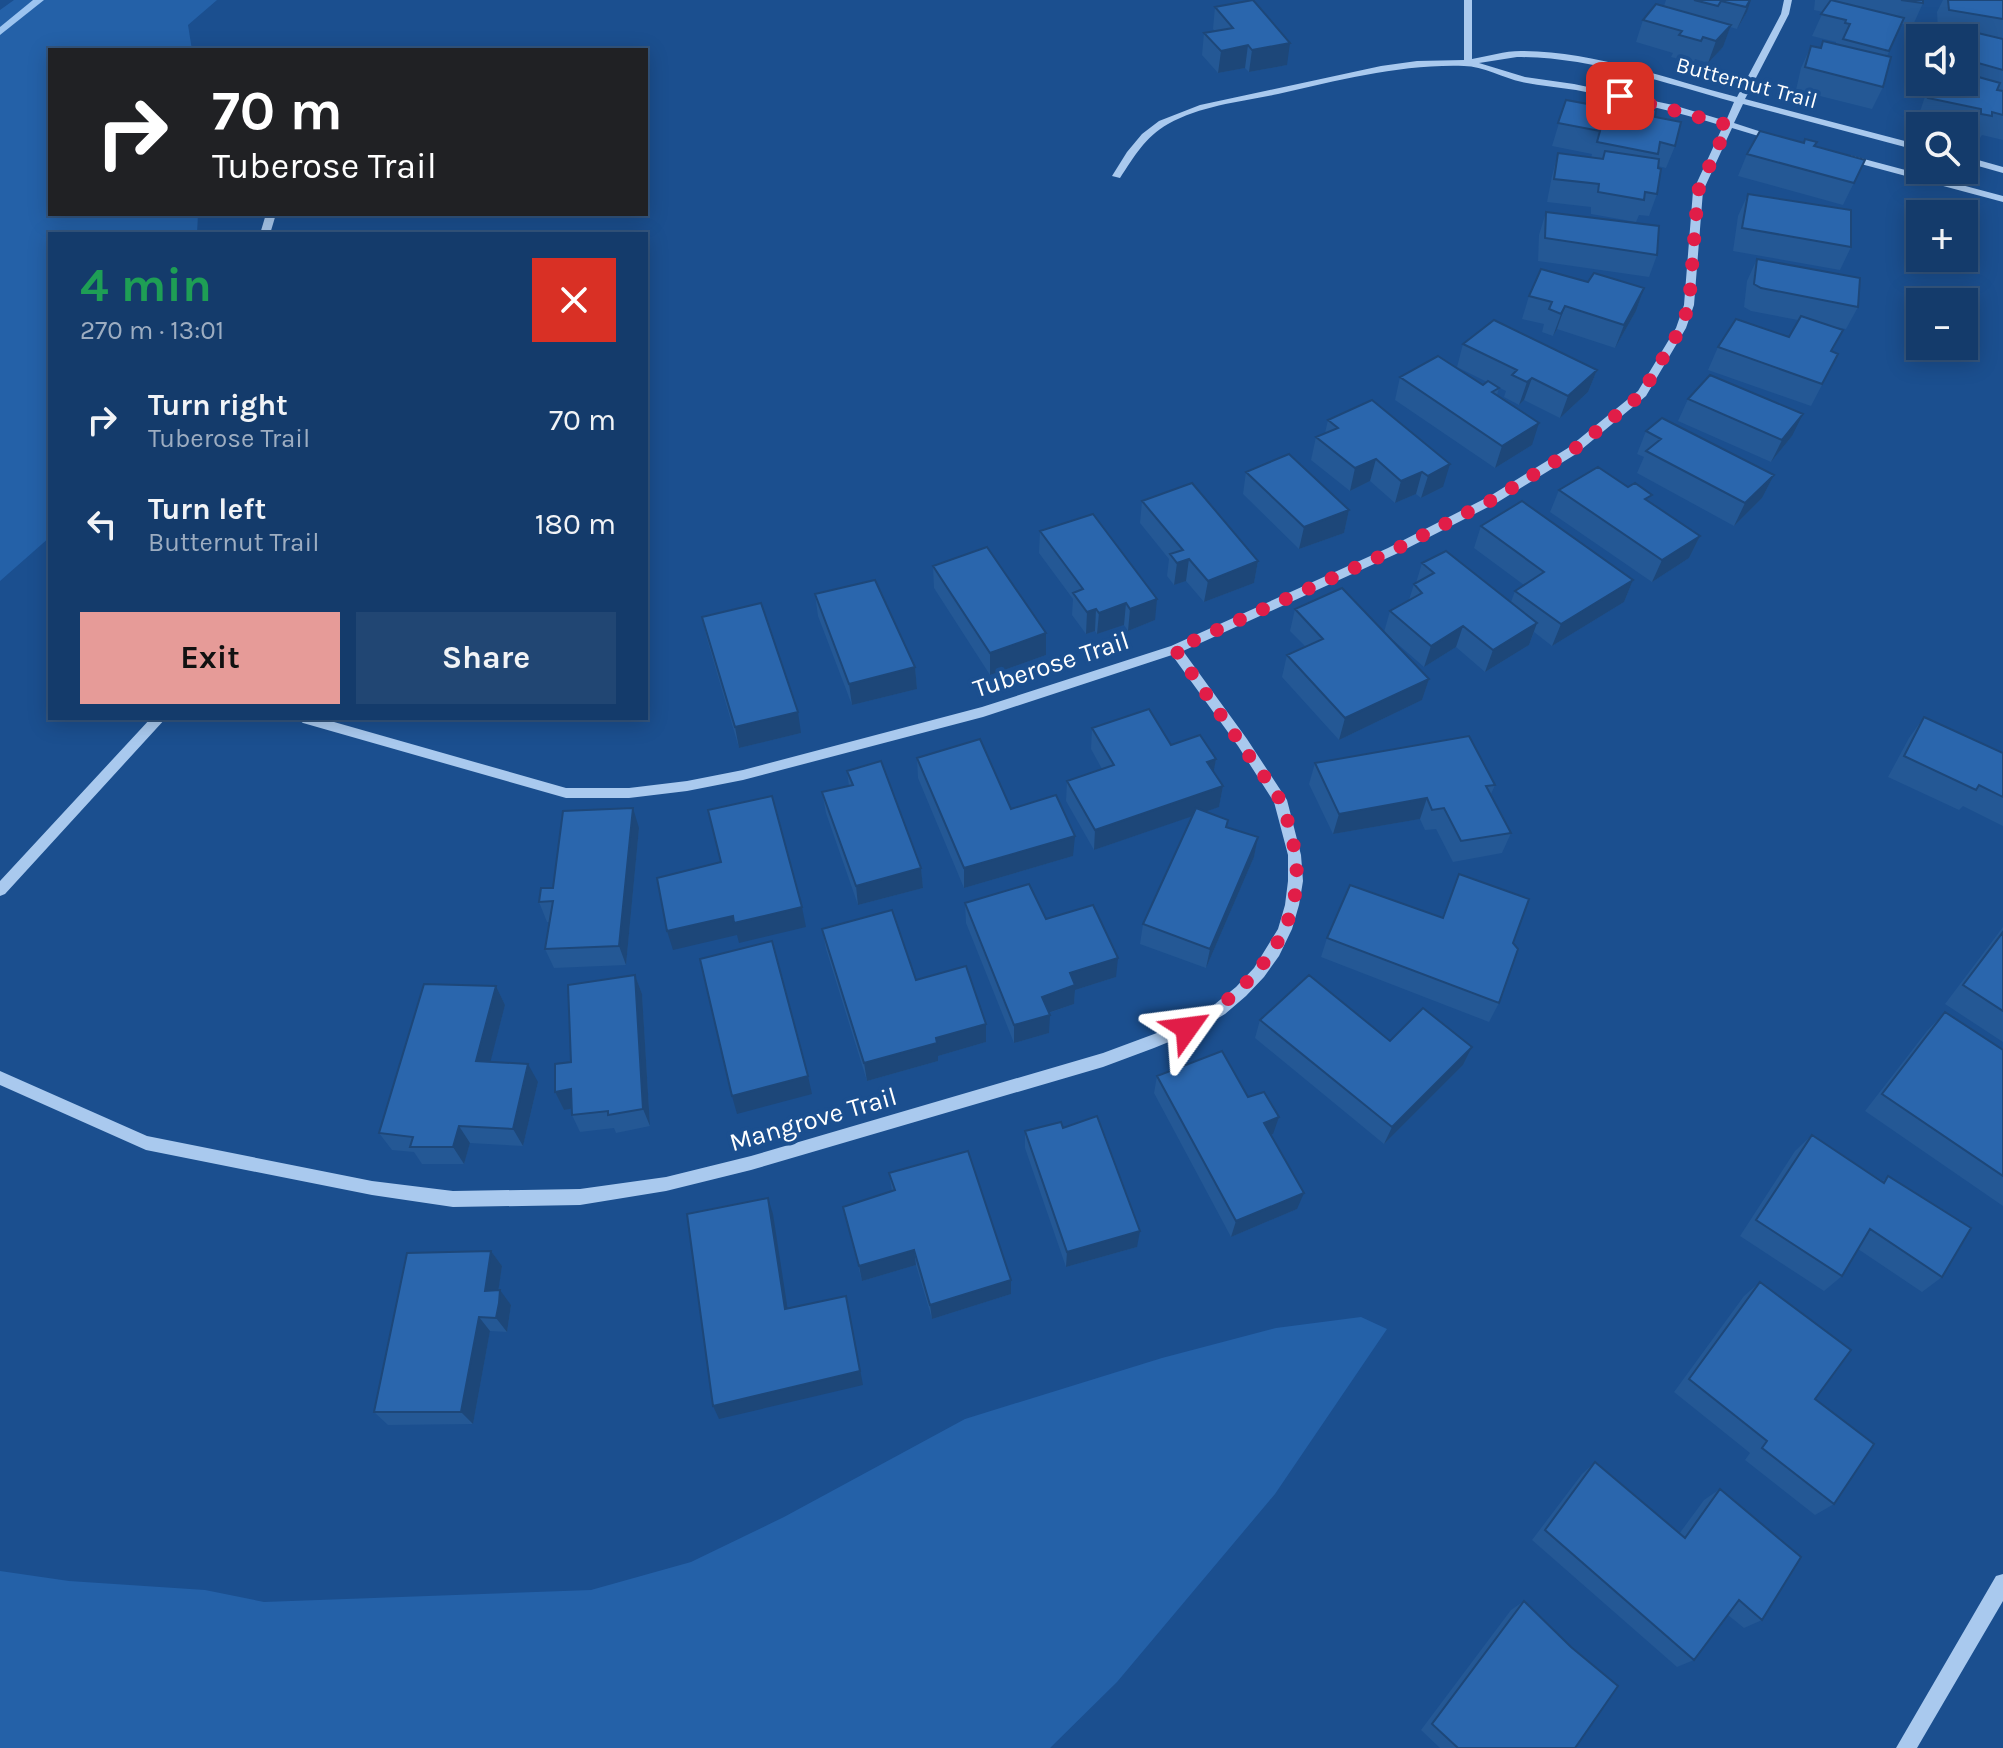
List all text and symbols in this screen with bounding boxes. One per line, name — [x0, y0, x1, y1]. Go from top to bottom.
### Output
map controls — [1906, 24, 1978, 360]
button: sound — [1906, 24, 1978, 96]
street label: Butternut Trail — [1673, 52, 1820, 114]
pin — [1586, 62, 1654, 130]
icon: arrive — [1598, 74, 1642, 118]
text: 70 m — [212, 78, 343, 143]
icon: right — [80, 80, 184, 184]
button: search — [1906, 112, 1978, 184]
text: Tuberose Trail — [212, 145, 437, 187]
button: + — [1906, 200, 1978, 272]
text: 4 min — [80, 257, 212, 313]
button: close — [532, 258, 616, 342]
button: − — [1906, 288, 1978, 360]
text: 270 m · 13:01 — [80, 315, 224, 346]
text: Turn right — [148, 387, 288, 423]
icon: right — [80, 398, 124, 442]
text: 70 m — [549, 402, 616, 438]
text: Tuberose Trail — [148, 423, 310, 454]
text: Turn left — [148, 491, 266, 527]
icon: left — [80, 502, 124, 546]
text: 180 m — [535, 506, 616, 542]
text: Butternut Trail — [148, 527, 319, 558]
button: Exit — [80, 612, 340, 704]
button: Share — [356, 612, 616, 704]
street label: Tuberose Trail — [969, 625, 1133, 704]
position arrow — [1145, 986, 1229, 1070]
street label: Mangrove Trail — [726, 1081, 900, 1158]

